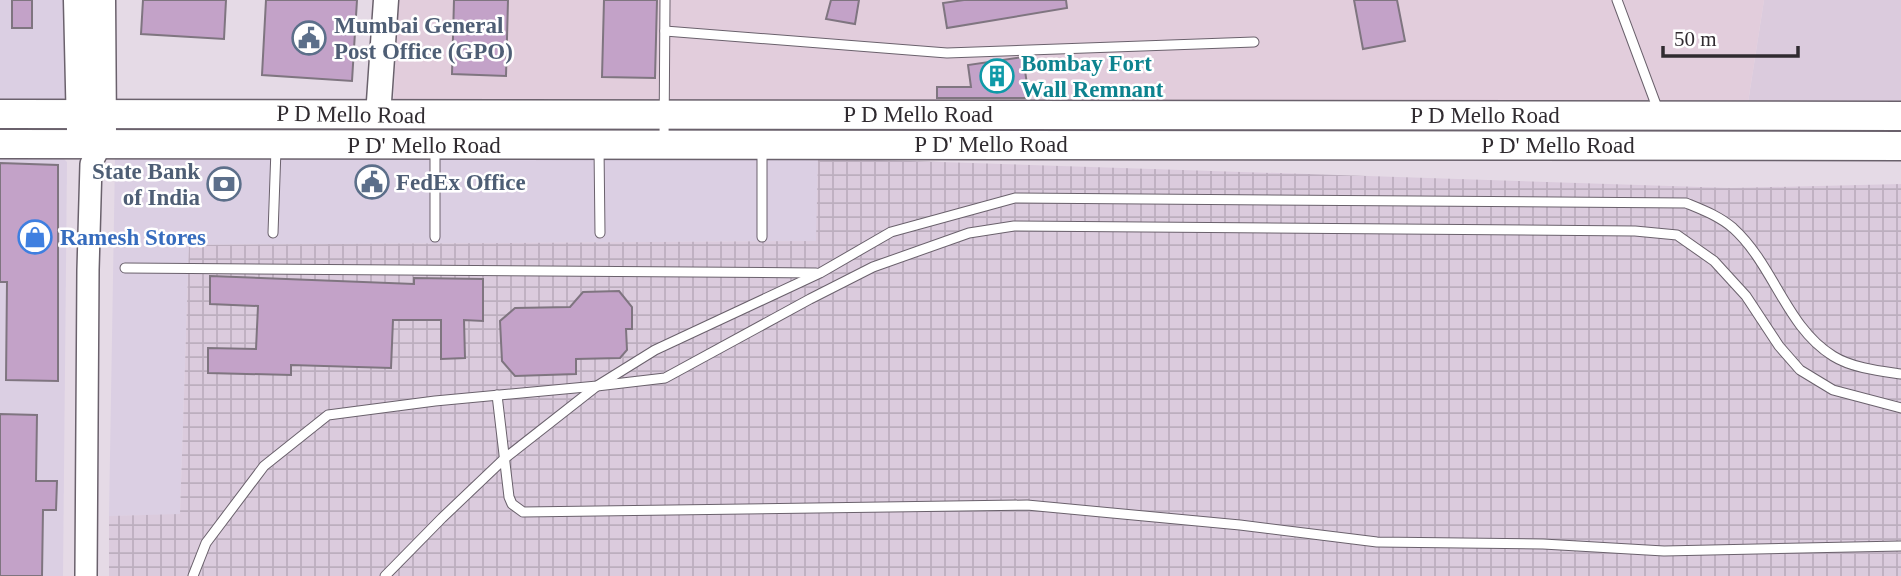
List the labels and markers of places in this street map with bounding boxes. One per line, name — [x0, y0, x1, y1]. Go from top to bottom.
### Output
place label: Mumbai General Post Office (GPO) — [334, 13, 513, 64]
public building icon: Mumbai General Post Office (GPO) — [290, 19, 328, 57]
place label: Bombay Fort Wall Remnant — [1021, 51, 1164, 102]
building icon: Bombay Fort Wall Remnant — [978, 57, 1016, 95]
place label: State Bank of India — [92, 159, 200, 210]
public building icon: FedEx Office — [353, 163, 391, 201]
bank icon: State Bank of India — [205, 165, 243, 203]
place label: FedEx Office — [396, 170, 526, 195]
shop icon: Ramesh Stores — [16, 218, 54, 256]
place label: Ramesh Stores — [60, 225, 206, 250]

